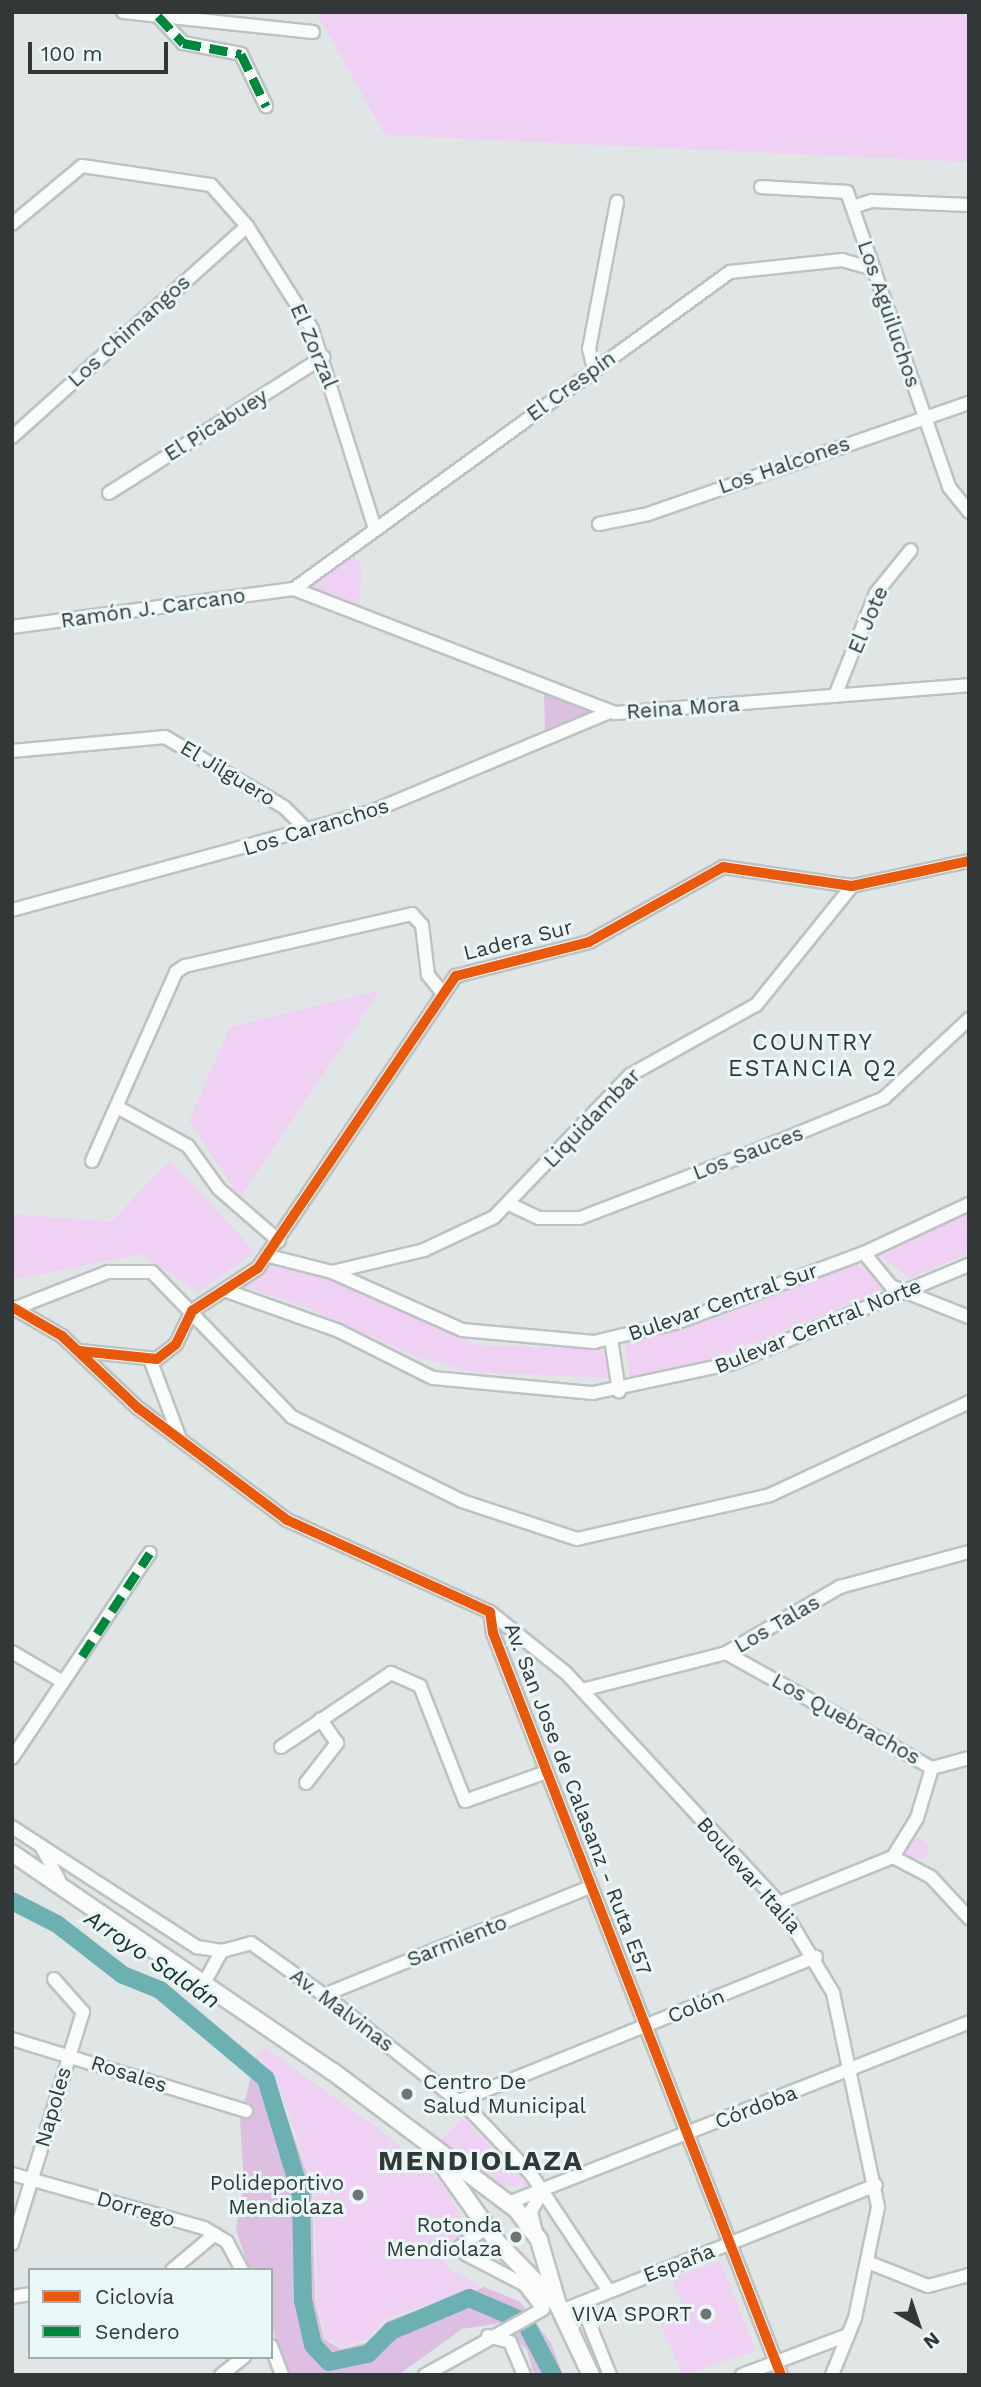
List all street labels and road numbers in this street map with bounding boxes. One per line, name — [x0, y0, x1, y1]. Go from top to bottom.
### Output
street label: Los Aguiluchos — [852, 237, 926, 391]
street label: Los Chimangos — [63, 270, 195, 392]
street label: El Zorzal — [285, 299, 343, 393]
street label: El Crespín — [521, 345, 621, 427]
street label: El Picabuey — [159, 383, 273, 467]
street label: Los Halcones — [715, 431, 853, 499]
street label: El Jote — [842, 582, 894, 658]
street label: Ramón J. Carcano — [59, 583, 247, 633]
street label: Reina Mora — [625, 691, 741, 725]
street label: El Jilguero — [175, 734, 281, 812]
street label: Los Caranchos — [240, 793, 392, 861]
street label: Ladera Sur — [461, 914, 575, 966]
street label: Liquidambar — [538, 1063, 646, 1173]
street label: Los Sauces — [689, 1120, 807, 1186]
street label: Bulevar Central Sur — [624, 1258, 822, 1346]
street label: Bulevar Central Norte — [710, 1273, 926, 1379]
street label: Los Talas — [730, 1589, 824, 1659]
street label: Av. San Jose de Calasanz - Ruta E57 — [499, 1619, 657, 1979]
street label: Los Quebrachos — [767, 1668, 925, 1770]
street label: Boulevar Italia — [691, 1811, 807, 1939]
street label: Sarmiento — [403, 1910, 511, 1972]
street label: Av. Malvinas — [285, 1963, 399, 2057]
street label: Colón — [664, 1983, 728, 2029]
street label: Rosales — [88, 2050, 170, 2098]
street label: Napoles — [30, 2064, 76, 2150]
street label: Córdoba — [711, 2080, 801, 2134]
street label: Dorrego — [94, 2186, 178, 2232]
street label: España — [640, 2238, 718, 2288]

